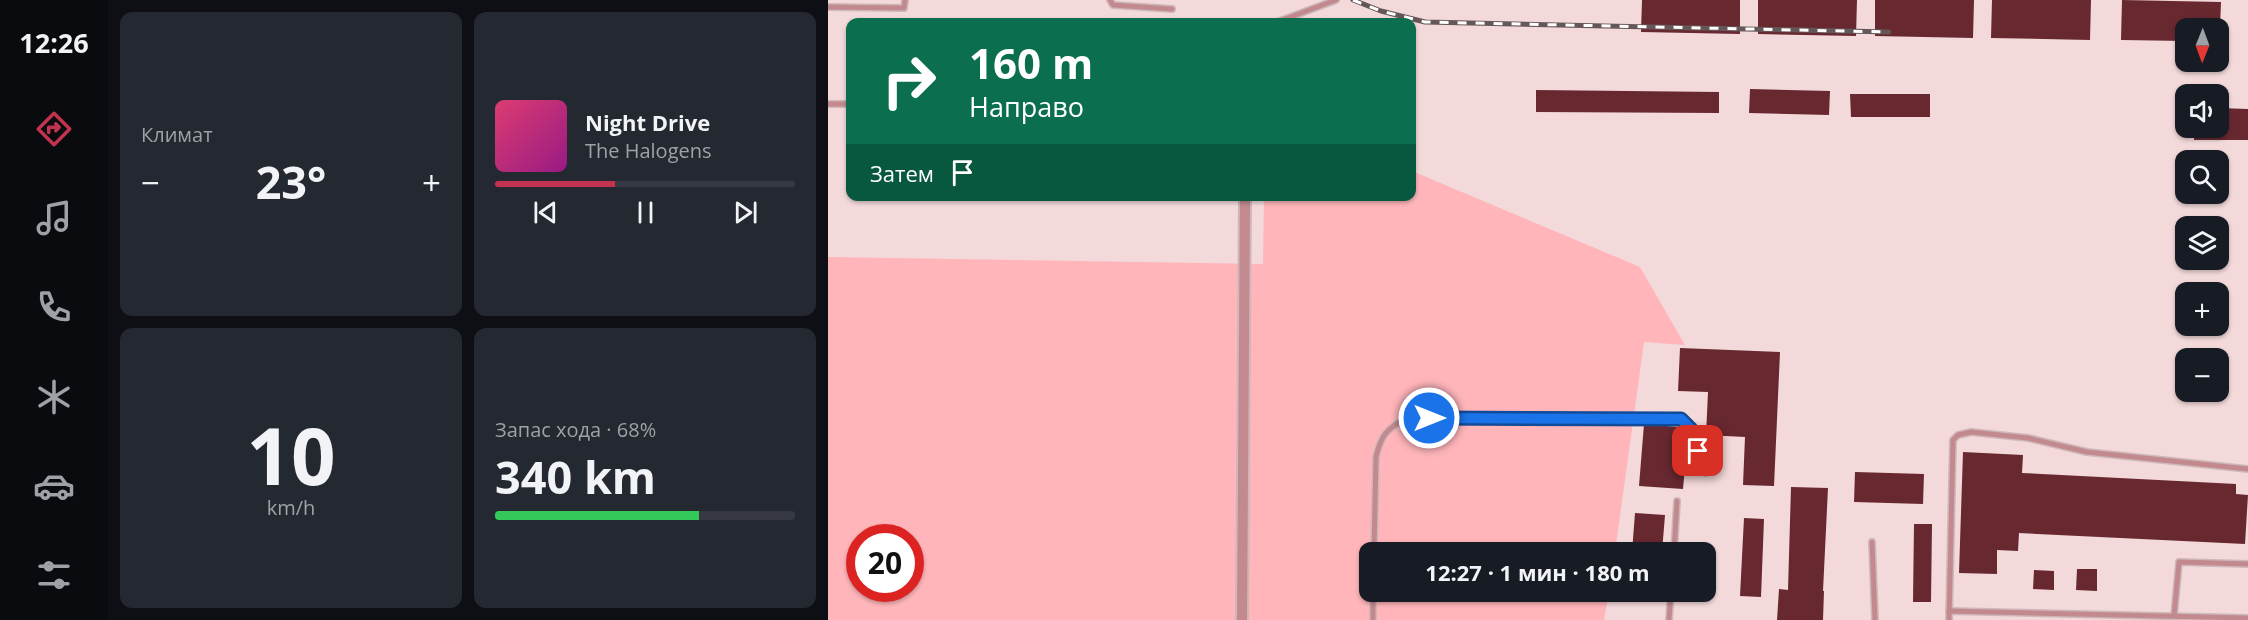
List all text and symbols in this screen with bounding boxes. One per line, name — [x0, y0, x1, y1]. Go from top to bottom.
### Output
north arrow — [2175, 18, 2229, 72]
map controls — [2175, 18, 2229, 402]
text: 12:26 — [19, 24, 89, 61]
text: 160 m — [969, 34, 1093, 91]
icon: right — [870, 42, 948, 120]
button: sound — [2175, 84, 2229, 138]
text: Направо — [969, 88, 1084, 125]
text: Night Drive — [585, 107, 710, 137]
icon: directions — [33, 108, 75, 150]
text: Климат — [141, 121, 213, 148]
text: The Halogens — [585, 137, 712, 164]
button: search — [2175, 150, 2229, 204]
text: 23° — [256, 151, 326, 212]
icon: arrive — [946, 156, 979, 189]
text: Затем — [870, 158, 934, 188]
text: − — [141, 160, 160, 205]
text: + — [422, 160, 441, 205]
icon: previous — [529, 196, 562, 229]
icon: pause — [629, 196, 662, 229]
icon: next — [729, 196, 762, 229]
icon: music — [33, 197, 75, 239]
button: layers — [2175, 216, 2229, 270]
button: + — [2175, 282, 2229, 336]
icon: phone — [33, 286, 75, 328]
button: − — [2175, 348, 2229, 402]
icon: climate — [33, 376, 75, 418]
position arrow — [1397, 386, 1461, 450]
text: 10 — [246, 402, 336, 508]
text: Запас хода · 68% — [495, 416, 656, 443]
pin — [1672, 425, 1723, 476]
icon: arrive — [1681, 434, 1714, 467]
text: 340 km — [495, 446, 656, 507]
icon: car — [33, 465, 75, 507]
text: km/h — [267, 494, 315, 521]
speed limit sign: 20 — [846, 524, 924, 602]
icon: filters — [33, 554, 75, 596]
text: 12:27 · 1 мин · 180 m — [1425, 557, 1650, 587]

